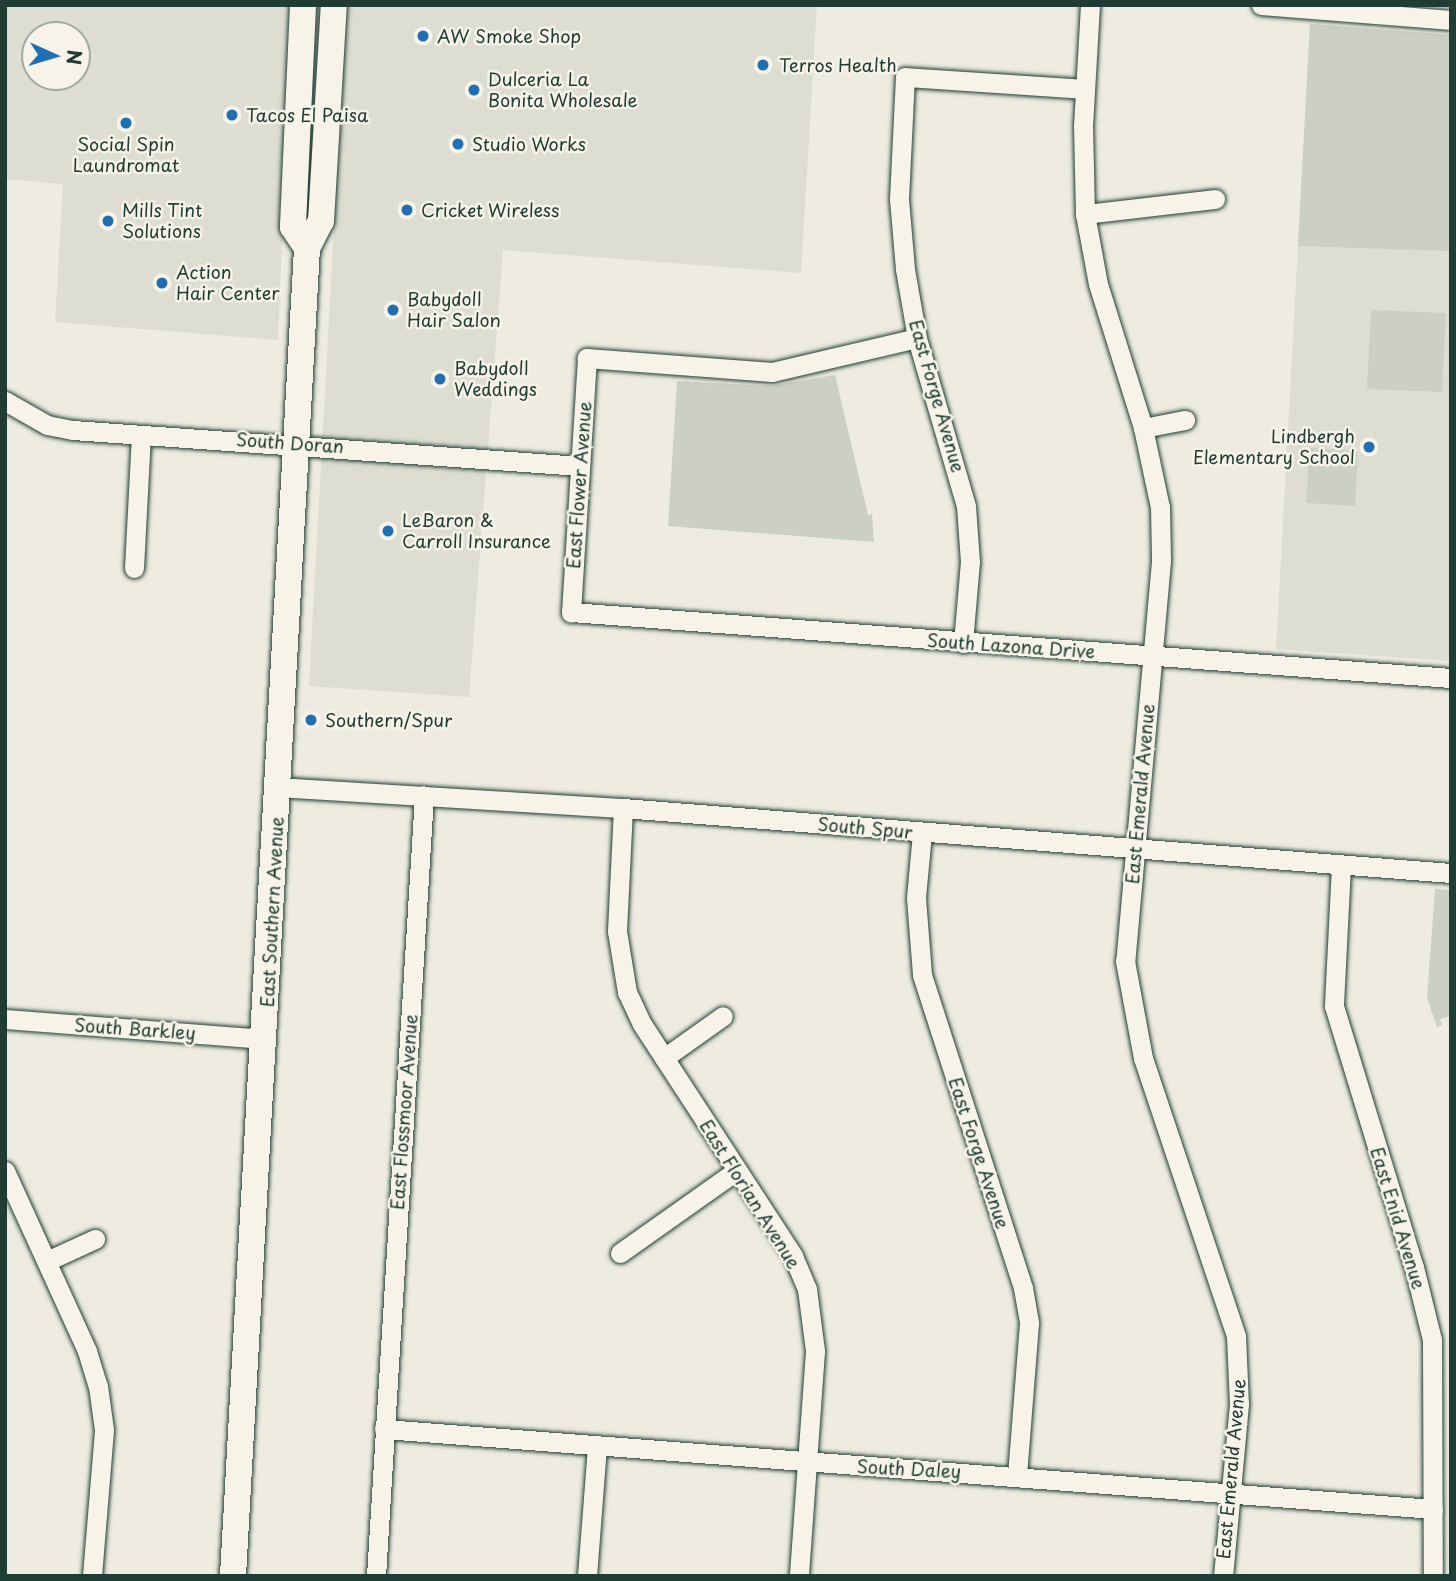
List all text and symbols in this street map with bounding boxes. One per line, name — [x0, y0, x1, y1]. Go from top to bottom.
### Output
north arrow — [21, 21, 91, 91]
place label: AW Smoke Shop — [437, 25, 582, 47]
marker: AW Smoke Shop — [415, 28, 431, 44]
text: N — [60, 49, 89, 66]
place label: Terros Health — [779, 54, 897, 76]
marker: Terros Health — [753, 55, 773, 75]
place label: Dulceria La Bonita Wholesale — [488, 69, 638, 112]
marker: Dulceria La Bonita Wholesale — [466, 82, 482, 98]
place label: Tacos El Paisa — [246, 104, 370, 126]
marker: Tacos El Paisa — [224, 107, 240, 123]
marker: Social Spin Laundromat — [118, 115, 134, 131]
place label: Studio Works — [472, 133, 586, 155]
place label: Social Spin Laundromat — [73, 134, 179, 176]
marker: Studio Works — [450, 136, 466, 152]
place label: Cricket Wireless — [421, 199, 563, 221]
place label: Mills Tint Solutions — [122, 200, 203, 242]
marker: Cricket Wireless — [399, 202, 415, 218]
marker: Mills Tint Solutions — [100, 213, 116, 229]
place label: Action Hair Center — [176, 262, 280, 304]
marker: Action Hair Center — [154, 275, 170, 291]
place label: Babydoll Hair Salon — [407, 289, 500, 332]
marker: Babydoll Hair Salon — [385, 302, 401, 318]
street label: East Forge Avenue — [905, 317, 969, 475]
place label: Babydoll Weddings — [454, 358, 537, 400]
marker: Babydoll Weddings — [432, 371, 448, 387]
street label: East Flower Avenue — [562, 401, 596, 569]
place label: Lindbergh Elementary School — [1193, 426, 1355, 468]
street label: South Doran — [235, 428, 345, 458]
marker: Lindbergh Elementary School — [1361, 439, 1377, 455]
place label: LeBaron & Carroll Insurance — [402, 510, 553, 552]
marker: LeBaron & Carroll Insurance — [380, 523, 396, 539]
street label: South Lazona Drive — [926, 629, 1096, 663]
street label: East Emerald Avenue — [1121, 702, 1159, 886]
place label: Southern/Spur — [325, 709, 452, 731]
marker: Southern/Spur — [303, 712, 319, 728]
street label: South Spur — [816, 813, 914, 843]
street label: East Southern Avenue — [256, 817, 288, 1007]
street label: East Flossmoor Avenue — [386, 1013, 422, 1211]
street label: South Barkley — [73, 1014, 197, 1044]
street label: East Forge Avenue — [944, 1075, 1014, 1231]
street label: East Florian Avenue — [696, 1116, 804, 1272]
street label: East Enid Avenue — [1366, 1144, 1430, 1292]
street label: East Emerald Avenue — [1212, 1377, 1250, 1561]
street label: South Daley — [855, 1455, 963, 1483]

